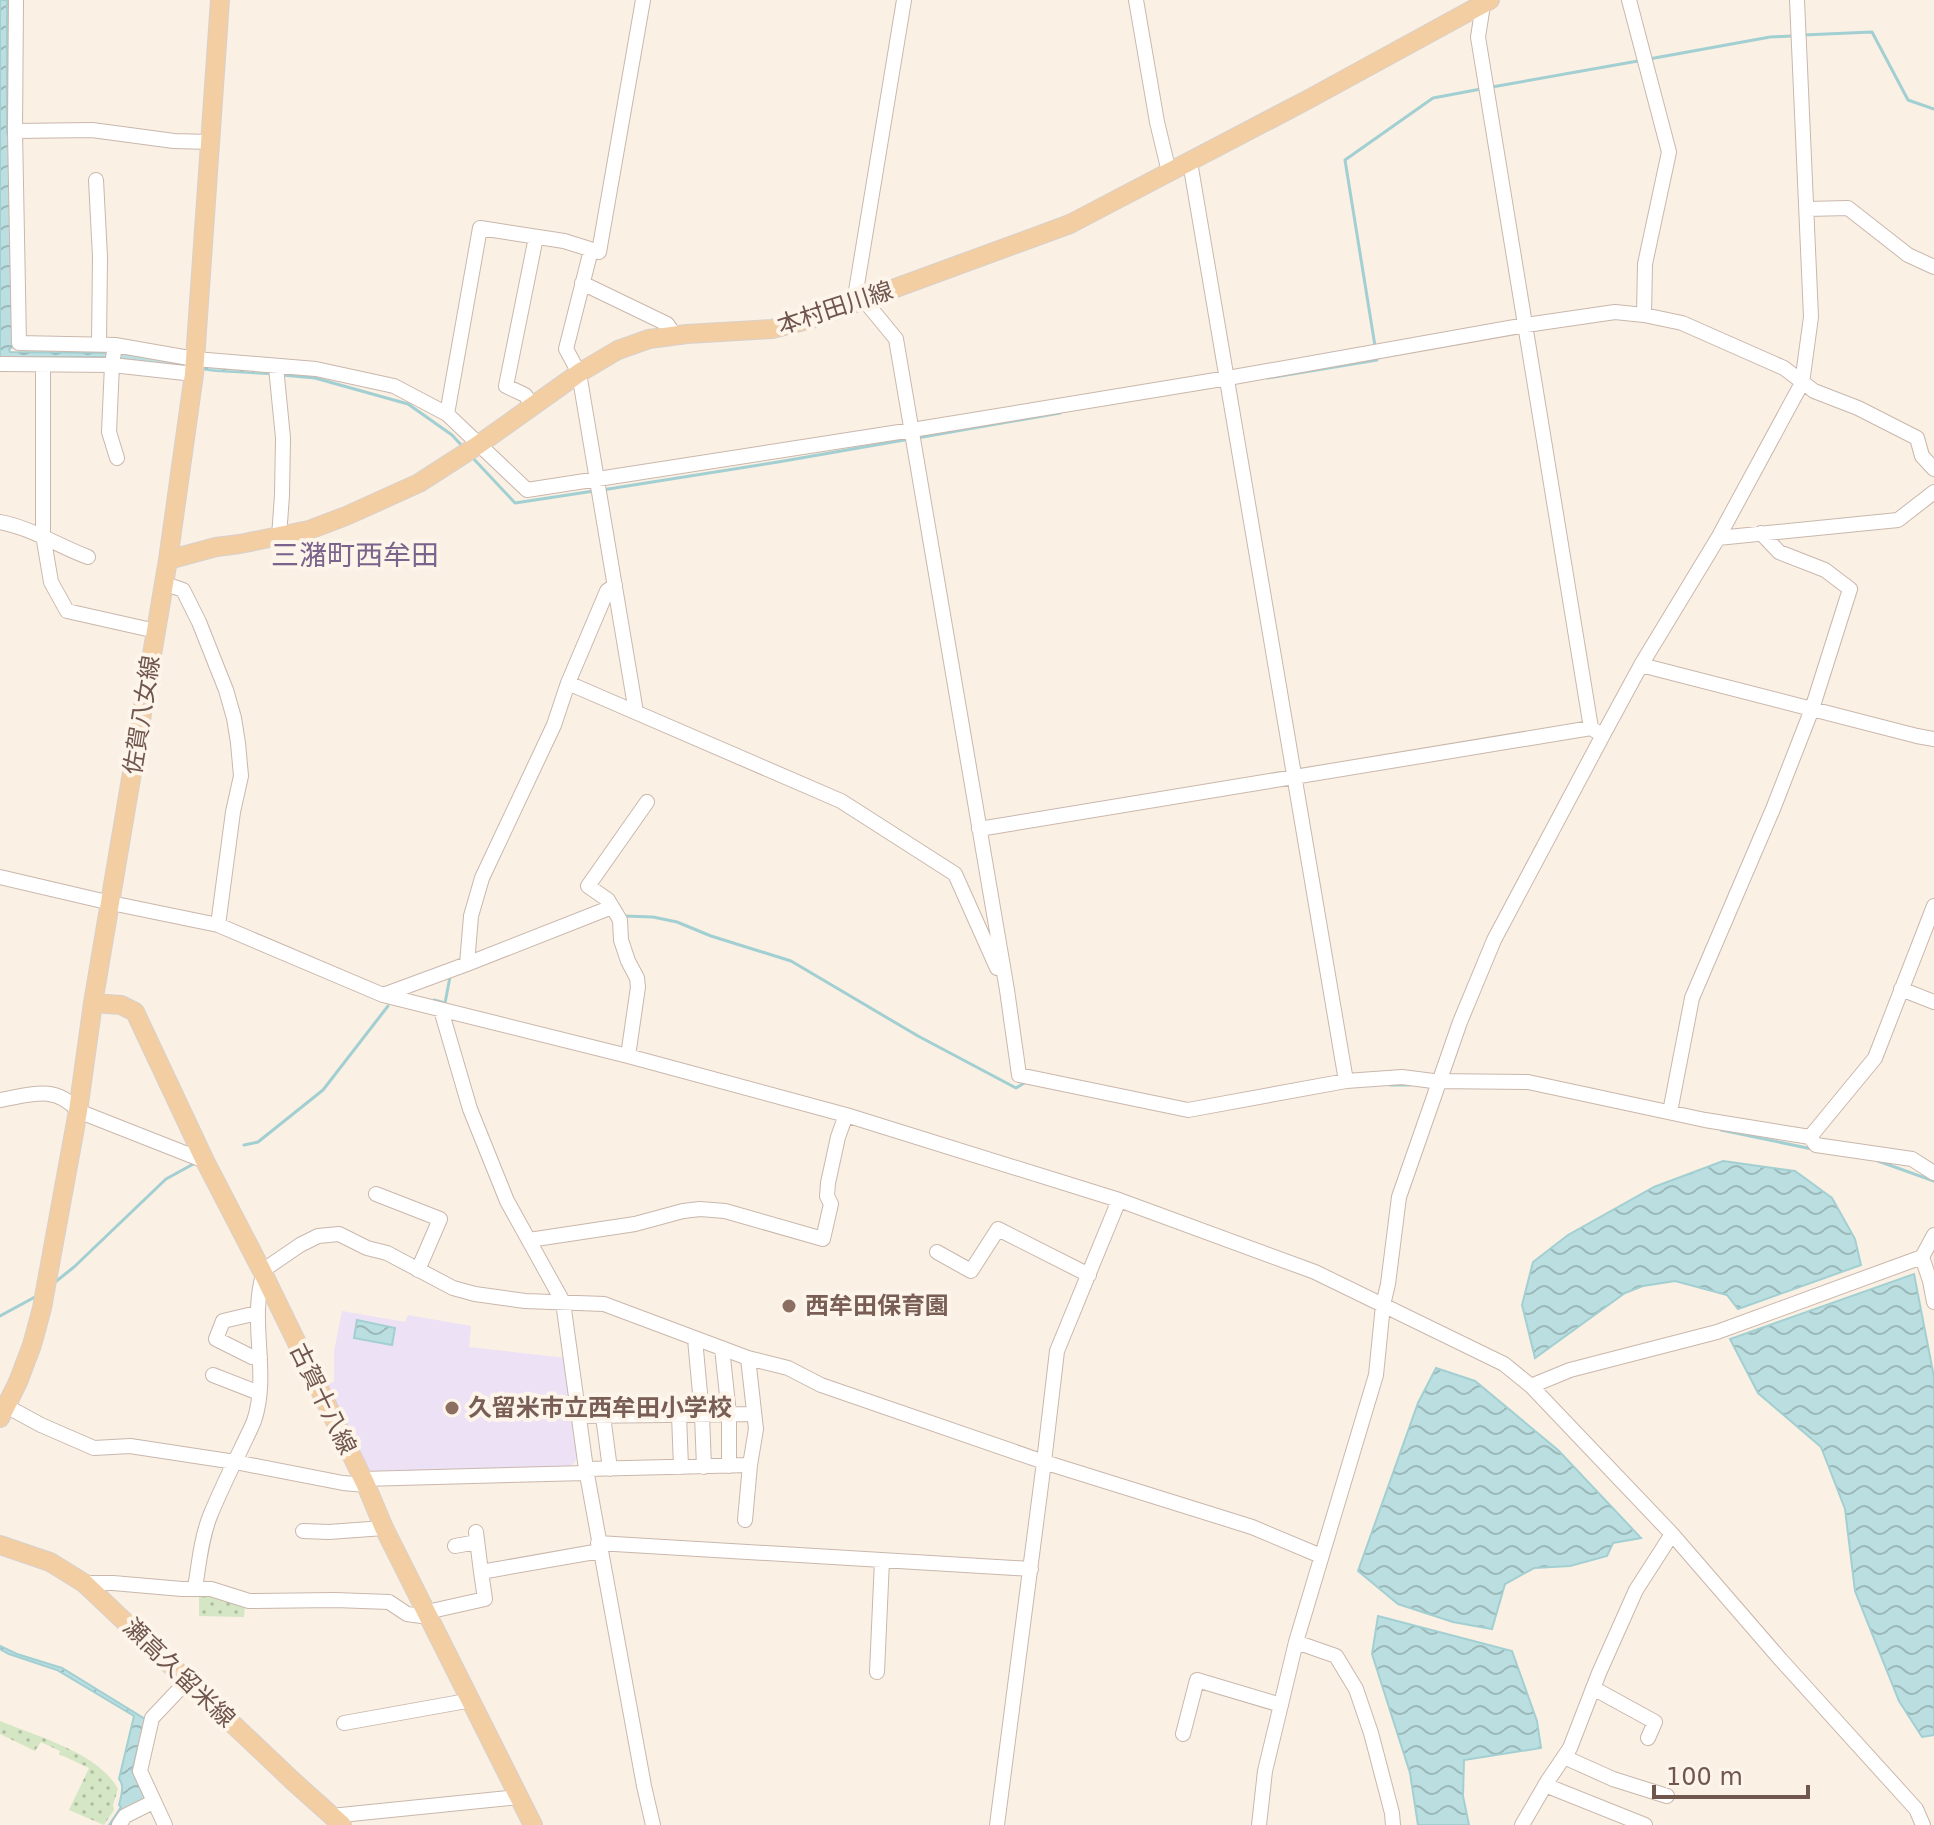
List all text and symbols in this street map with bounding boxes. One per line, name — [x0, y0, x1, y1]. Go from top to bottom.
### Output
street label: 本村田川線 — [774, 276, 896, 340]
district label: 三潴町西牟田 — [271, 539, 439, 572]
street label: 佐賀八女線 — [119, 654, 165, 776]
place label: 西牟田保育園 — [805, 1292, 949, 1320]
marker: 西牟田保育園 — [780, 1297, 798, 1315]
street label: 古賀十八線 — [284, 1339, 362, 1459]
place label: 久留米市立西牟田小学校 — [468, 1394, 732, 1422]
marker: 久留米市立西牟田小学校 — [443, 1399, 461, 1417]
street label: 瀬高久留米線 — [117, 1613, 241, 1733]
scale bar — [1654, 1749, 1808, 1799]
text: 100 m — [1666, 1763, 1743, 1791]

